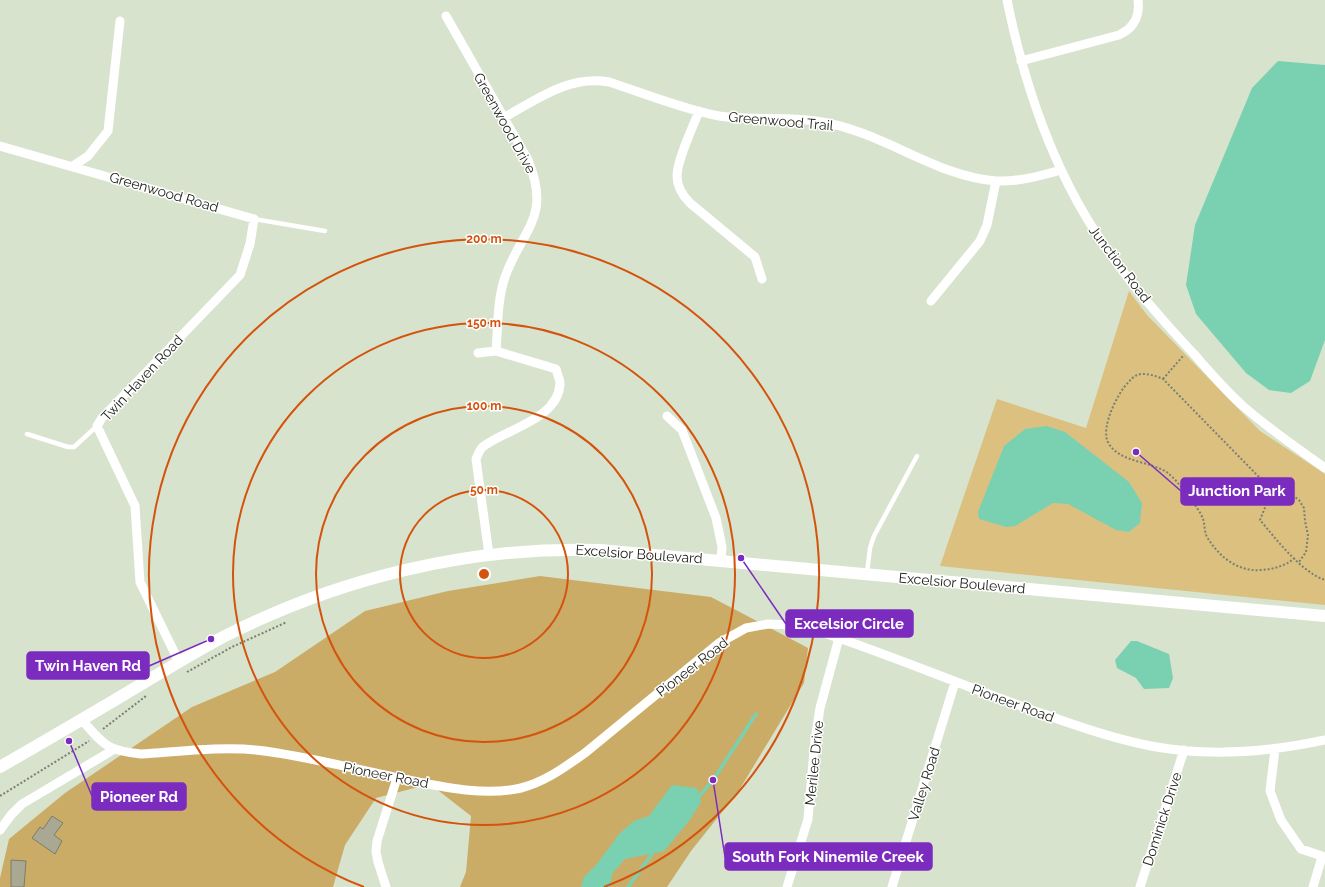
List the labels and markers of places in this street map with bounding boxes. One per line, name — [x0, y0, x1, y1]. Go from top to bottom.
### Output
callout: Junction Park — [1181, 478, 1294, 505]
centre of rings — [477, 567, 491, 581]
callout: Excelsior Circle — [786, 610, 913, 637]
callout: Twin Haven Rd — [27, 652, 149, 679]
callout: Pioneer Rd — [92, 783, 186, 810]
callout: South Fork Ninemile Creek — [725, 843, 932, 870]

